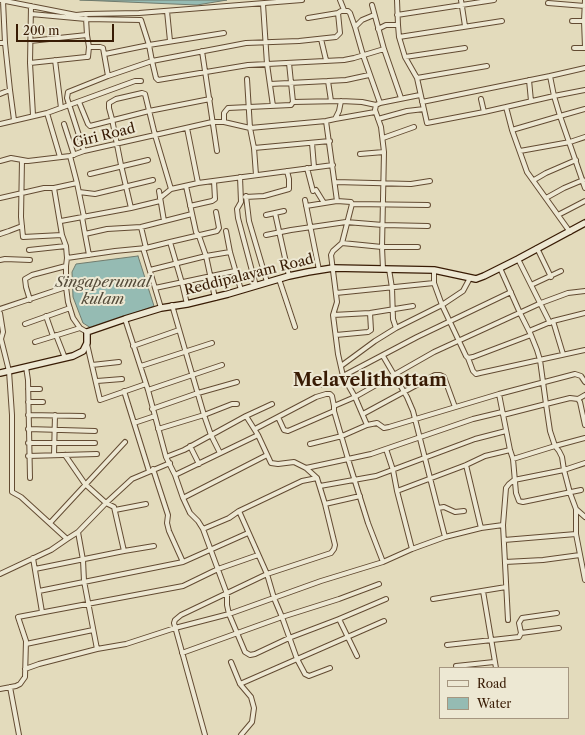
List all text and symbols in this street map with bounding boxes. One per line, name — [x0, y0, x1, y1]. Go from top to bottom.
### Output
scale bar — [18, 16, 116, 42]
text: 200 m — [23, 23, 60, 38]
street label: Giri Road — [71, 120, 137, 152]
street label: Reddipalayam Road — [183, 251, 315, 299]
water label: Singaperumal kulam — [55, 274, 151, 309]
district label: Melavelithottam — [293, 370, 447, 392]
legend — [439, 667, 569, 719]
text: Road — [477, 676, 507, 691]
text: Water — [477, 696, 511, 711]

